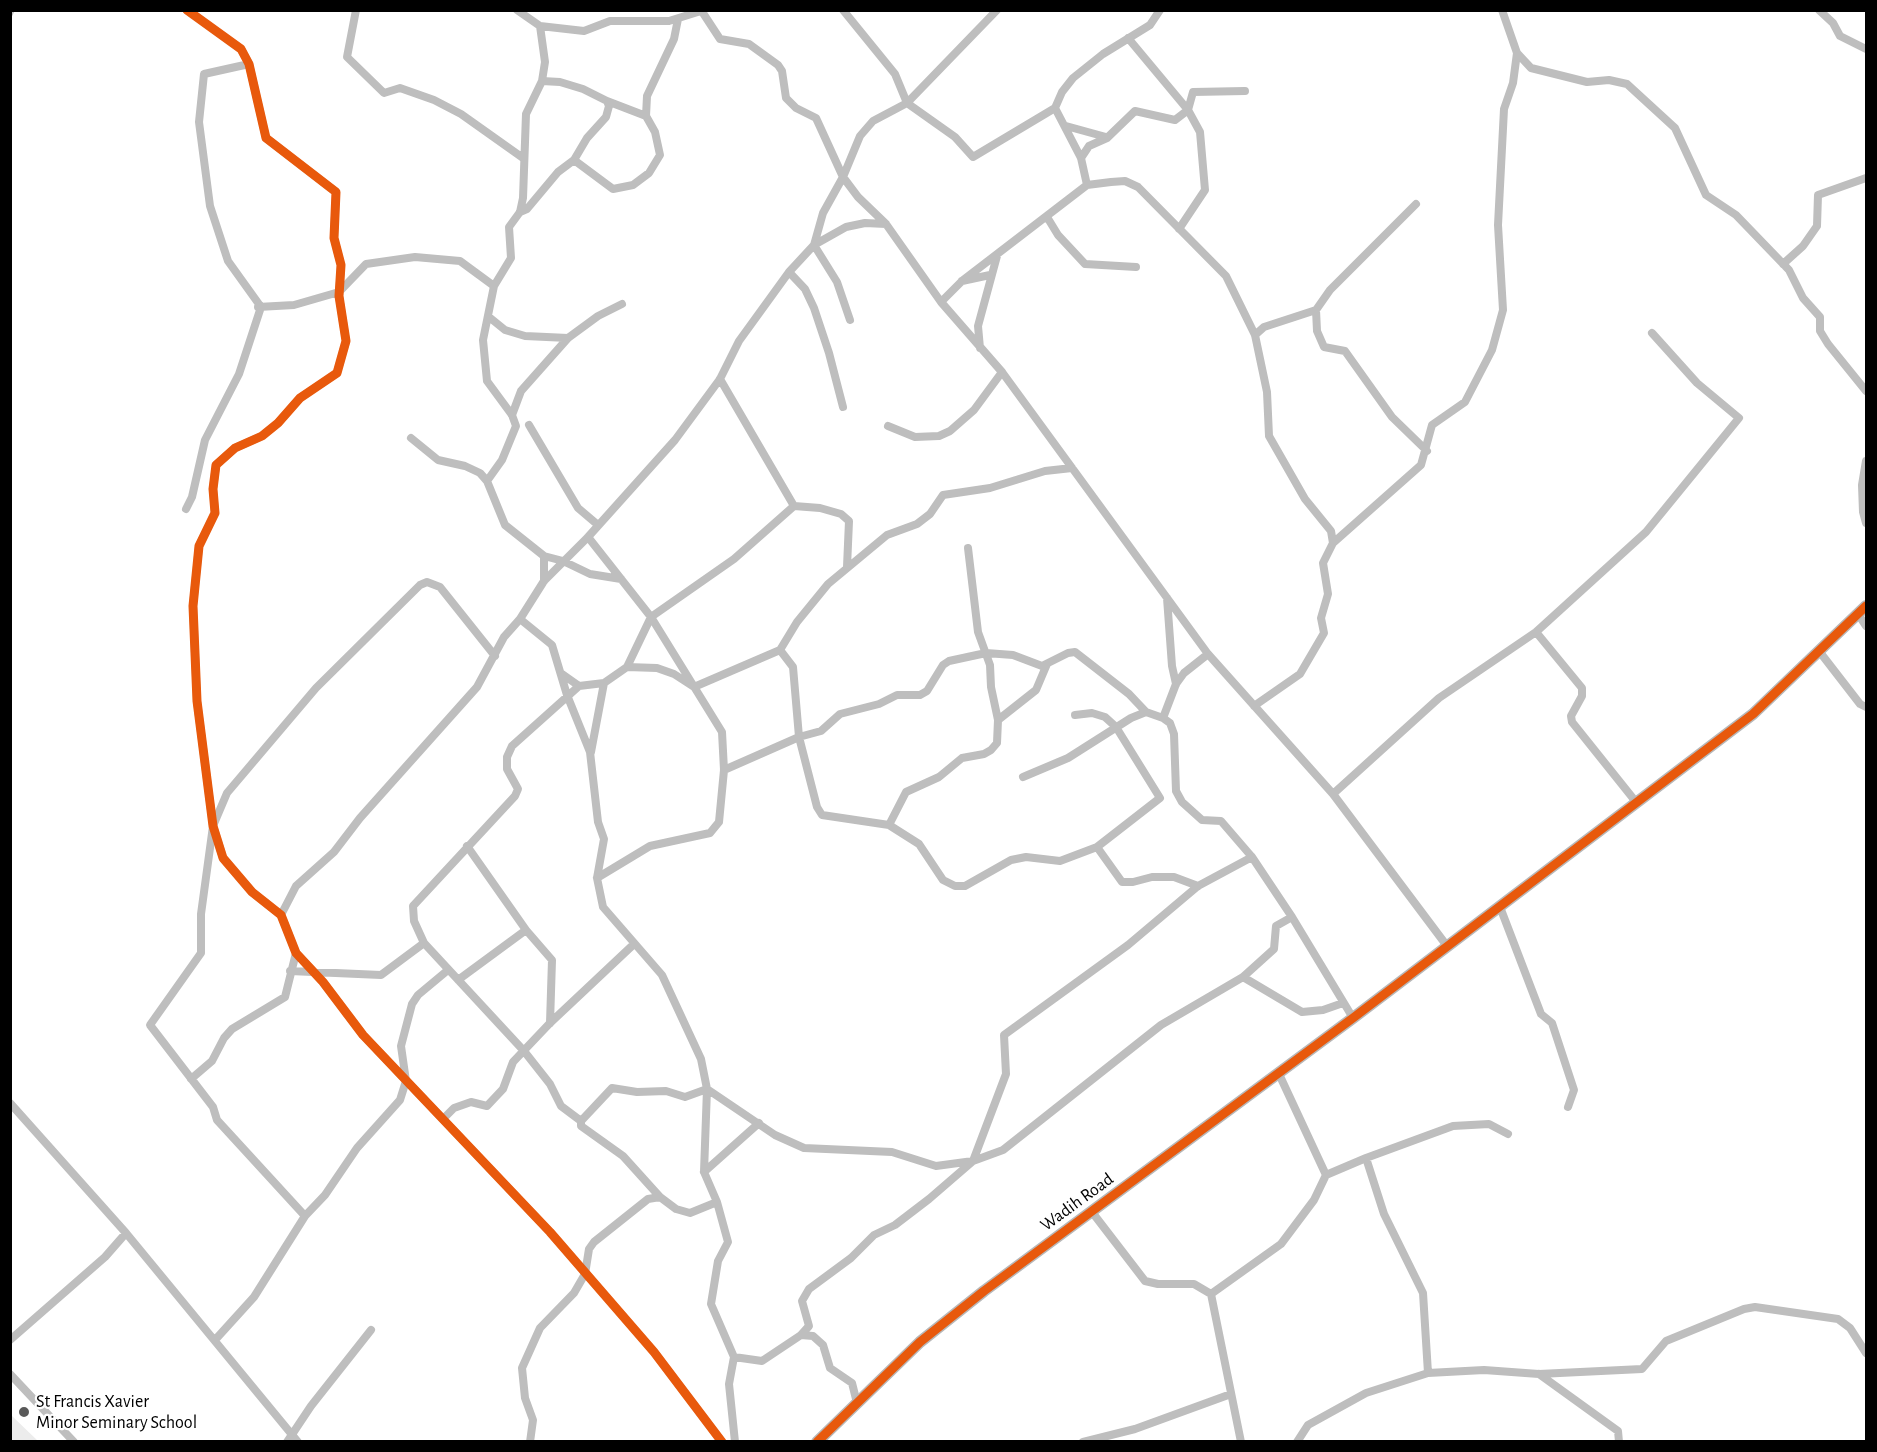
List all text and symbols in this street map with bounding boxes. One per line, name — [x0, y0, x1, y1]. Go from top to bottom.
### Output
street label: Wadih Road — [1036, 1168, 1118, 1236]
place label: St Francis Xavier Minor Seminary School — [36, 1391, 197, 1434]
marker: St Francis Xavier Minor Seminary School — [17, 1405, 31, 1419]

